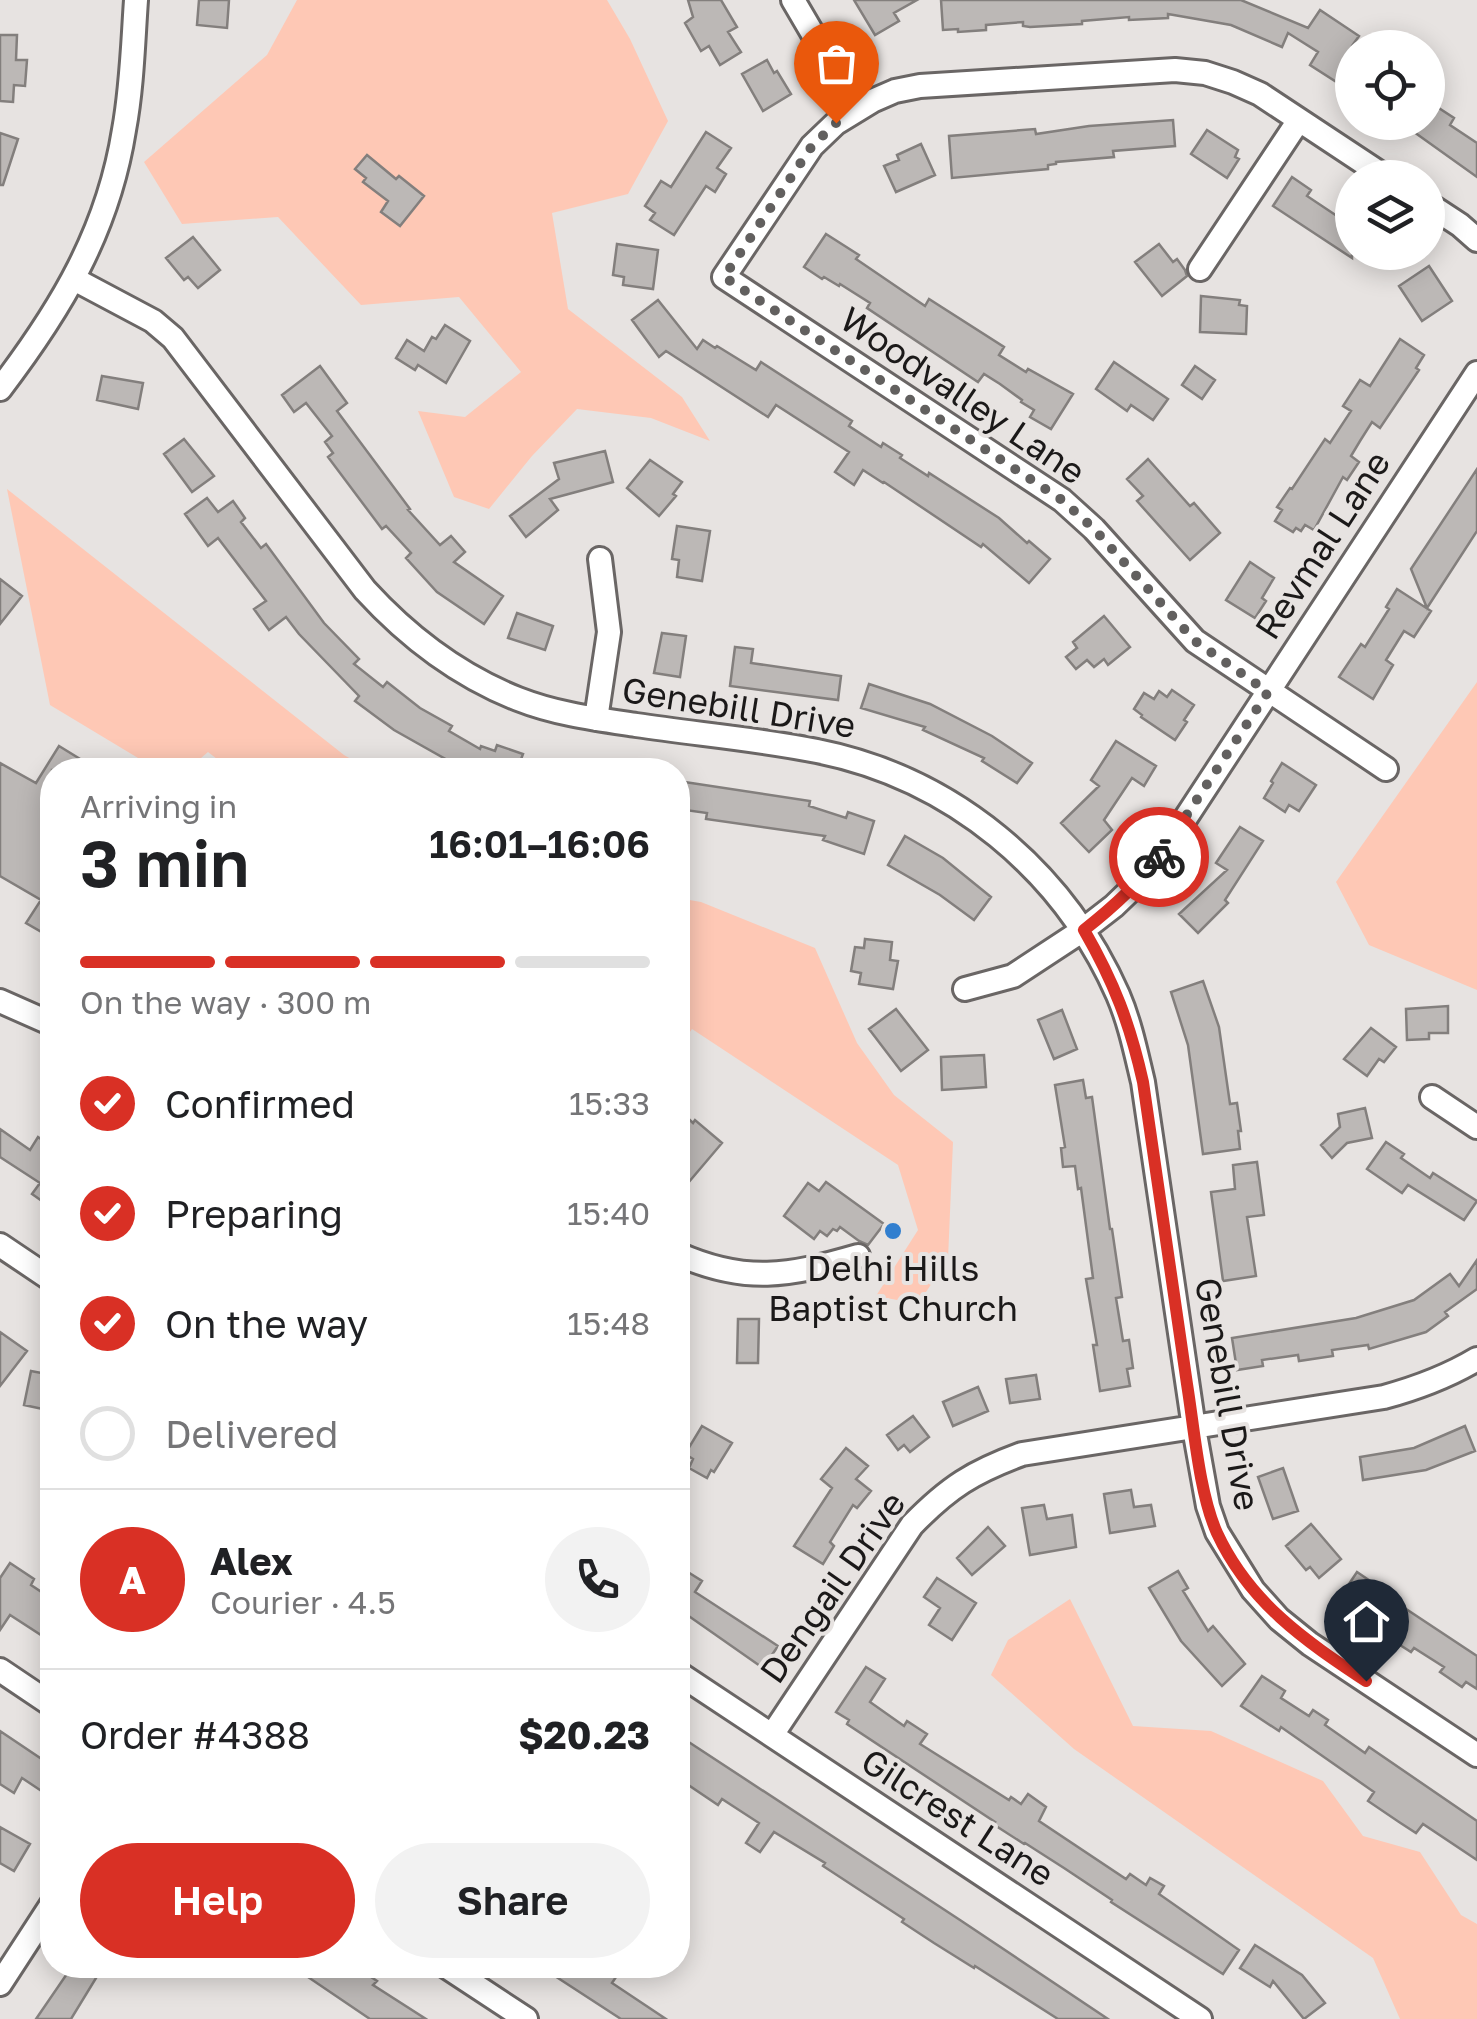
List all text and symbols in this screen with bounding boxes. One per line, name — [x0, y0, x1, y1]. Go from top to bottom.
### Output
pin — [794, 21, 879, 124]
map controls — [1335, 30, 1445, 270]
button: locate — [1335, 30, 1445, 140]
icon: bag — [809, 36, 864, 91]
button: layers — [1335, 160, 1445, 270]
street label: Woodvalley Lane — [833, 298, 1093, 492]
street label: Revmal Lane — [1246, 443, 1398, 647]
street label: Genebill Drive — [619, 668, 859, 746]
text: Arriving in — [80, 787, 237, 825]
courier — [1109, 807, 1209, 907]
text: 16:01–16:06 — [429, 821, 650, 866]
text: 3 min — [80, 823, 249, 901]
icon: bike — [1132, 830, 1187, 885]
text: On the way · 300 m — [80, 983, 371, 1021]
icon: check — [80, 1076, 135, 1131]
text: Confirmed — [165, 1081, 355, 1126]
text: 15:33 — [569, 1084, 650, 1122]
icon: check — [80, 1186, 135, 1241]
text: Preparing — [165, 1191, 343, 1236]
text: 15:40 — [567, 1194, 650, 1232]
marker: Delhi Hills Baptist Church — [882, 1220, 904, 1242]
place label: Delhi Hills Baptist Church — [768, 1247, 1018, 1329]
street label: Genebill Drive — [1187, 1274, 1269, 1514]
icon: check — [80, 1296, 135, 1351]
text: On the way — [165, 1301, 368, 1346]
text: 15:48 — [567, 1304, 650, 1342]
text: Delivered — [165, 1411, 338, 1456]
street label: Dengail Drive — [751, 1483, 913, 1691]
button: phone — [545, 1527, 650, 1632]
text: Alex — [210, 1538, 293, 1583]
text: A — [119, 1557, 146, 1602]
pin — [1324, 1579, 1409, 1682]
text: Courier · 4.5 — [210, 1583, 396, 1621]
icon: home — [1339, 1594, 1394, 1649]
text: Order #4388 — [80, 1712, 310, 1757]
text: $20.23 — [518, 1712, 650, 1757]
street label: Gilcrest Lane — [854, 1739, 1062, 1895]
button: Help — [80, 1843, 355, 1958]
button: Share — [375, 1843, 650, 1958]

